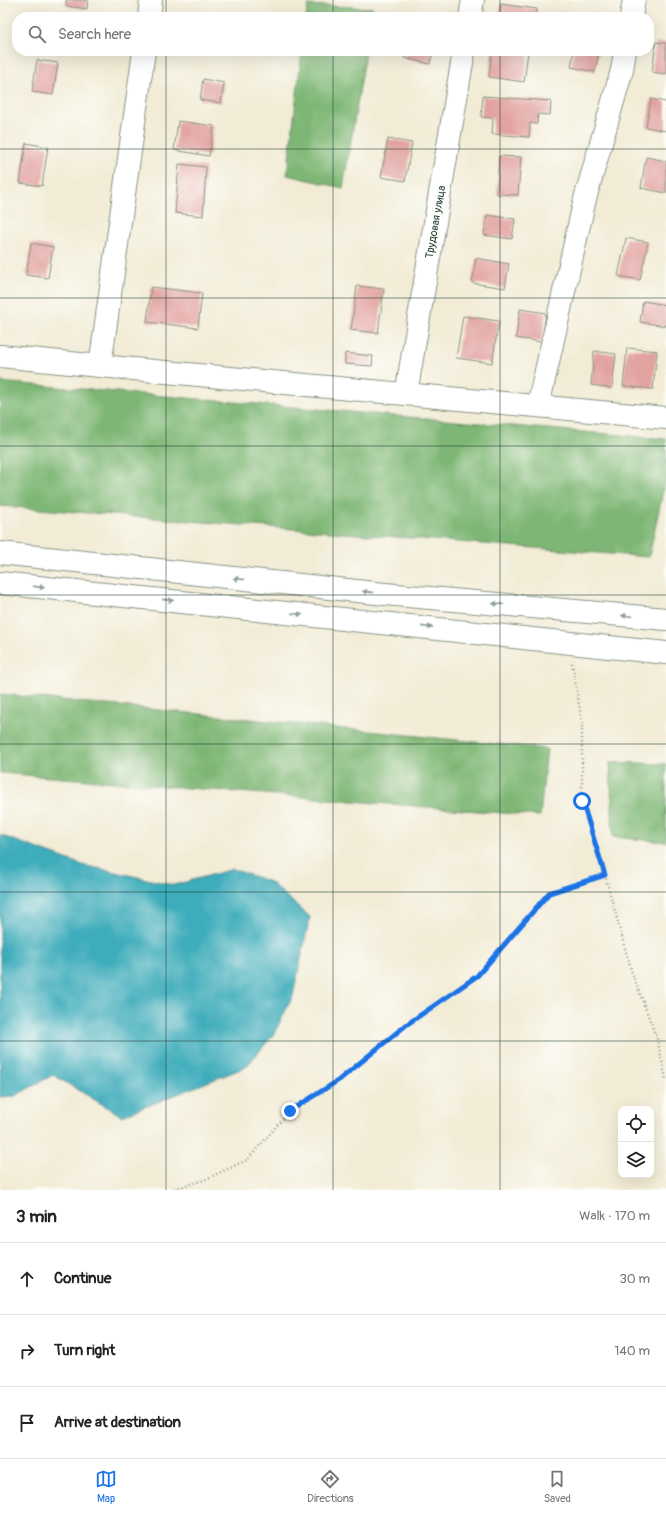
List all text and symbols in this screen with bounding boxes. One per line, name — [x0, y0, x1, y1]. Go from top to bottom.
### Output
search box — [12, 12, 654, 56]
icon: search — [26, 23, 48, 45]
text: Search here — [58, 25, 131, 44]
street label: Трудовая улица — [423, 185, 448, 260]
one-way arrow — [233, 576, 245, 582]
one-way arrow — [33, 584, 45, 590]
one-way arrow — [362, 589, 374, 596]
one-way arrow — [162, 597, 174, 604]
one-way arrow — [492, 601, 504, 608]
one-way arrow — [291, 610, 303, 617]
one-way arrow — [621, 612, 633, 619]
one-way arrow — [421, 624, 433, 631]
route start — [573, 792, 591, 810]
route end — [281, 1102, 299, 1120]
map controls — [618, 1106, 654, 1178]
button: locate — [618, 1106, 654, 1142]
button: layers — [618, 1142, 654, 1178]
text: 3 min — [16, 1206, 57, 1227]
text: Walk · 170 m — [579, 1208, 650, 1224]
icon: ahead — [16, 1268, 38, 1290]
text: Continue — [54, 1269, 112, 1288]
text: 30 m — [620, 1271, 650, 1287]
icon: right — [16, 1340, 38, 1362]
text: Turn right — [54, 1341, 115, 1360]
text: 140 m — [614, 1343, 650, 1359]
icon: arrive — [16, 1412, 38, 1434]
text: Arrive at destination — [54, 1413, 181, 1432]
tab: Map — [95, 1468, 117, 1505]
tab: Directions — [307, 1468, 354, 1505]
tab: Saved — [544, 1468, 571, 1505]

